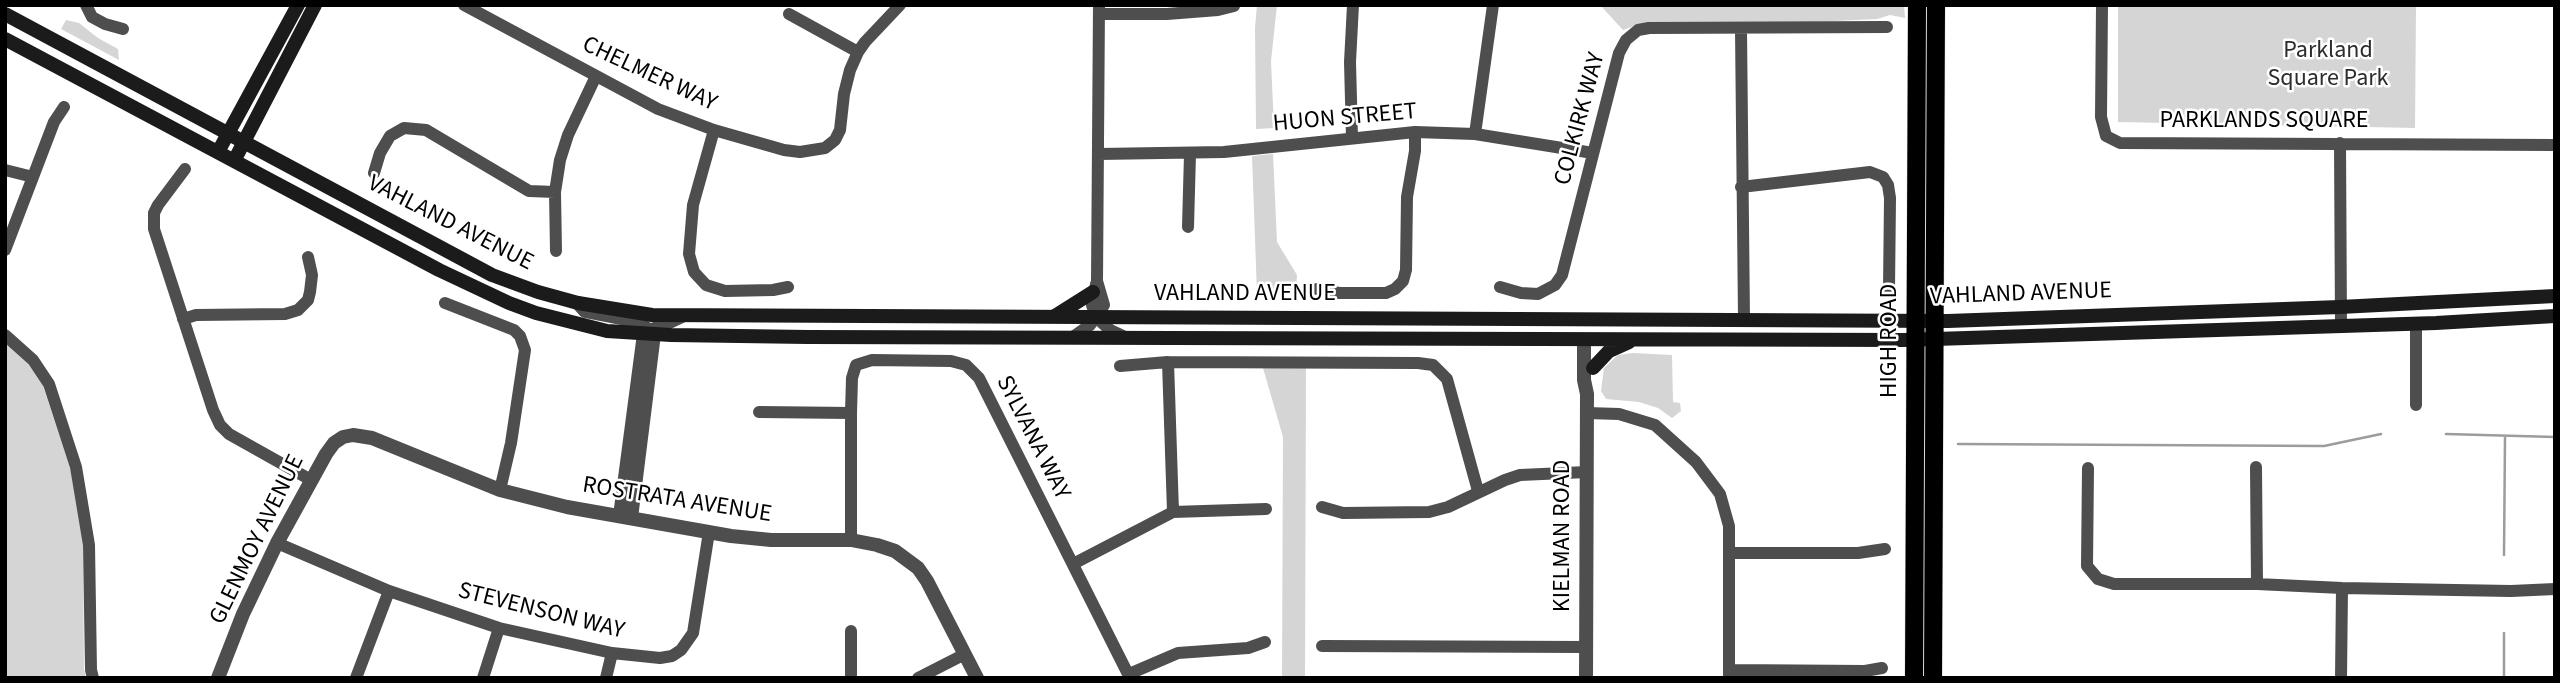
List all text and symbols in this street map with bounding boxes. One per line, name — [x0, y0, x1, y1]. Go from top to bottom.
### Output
street label: CHELMER WAY — [577, 31, 721, 119]
park label: Parkland Square Park — [2268, 38, 2388, 94]
street label: COLKIRK WAY — [1549, 50, 1613, 188]
street label: HUON STREET — [1272, 98, 1418, 140]
street label: PARKLANDS SQUARE — [2160, 108, 2368, 136]
street label: VAHLAND AVENUE — [362, 170, 538, 278]
street label: VAHLAND AVENUE — [1930, 277, 2112, 313]
street label: VAHLAND AVENUE — [1154, 281, 1336, 309]
street label: HIGH ROAD — [1877, 284, 1905, 398]
street label: SYLVANA WAY — [988, 371, 1076, 505]
street label: GLENMOY AVENUE — [204, 450, 312, 630]
street label: KIELMAN ROAD — [1550, 460, 1578, 612]
street label: ROSTRATA AVENUE — [580, 472, 774, 530]
street label: STEVENSON WAY — [455, 577, 627, 647]

